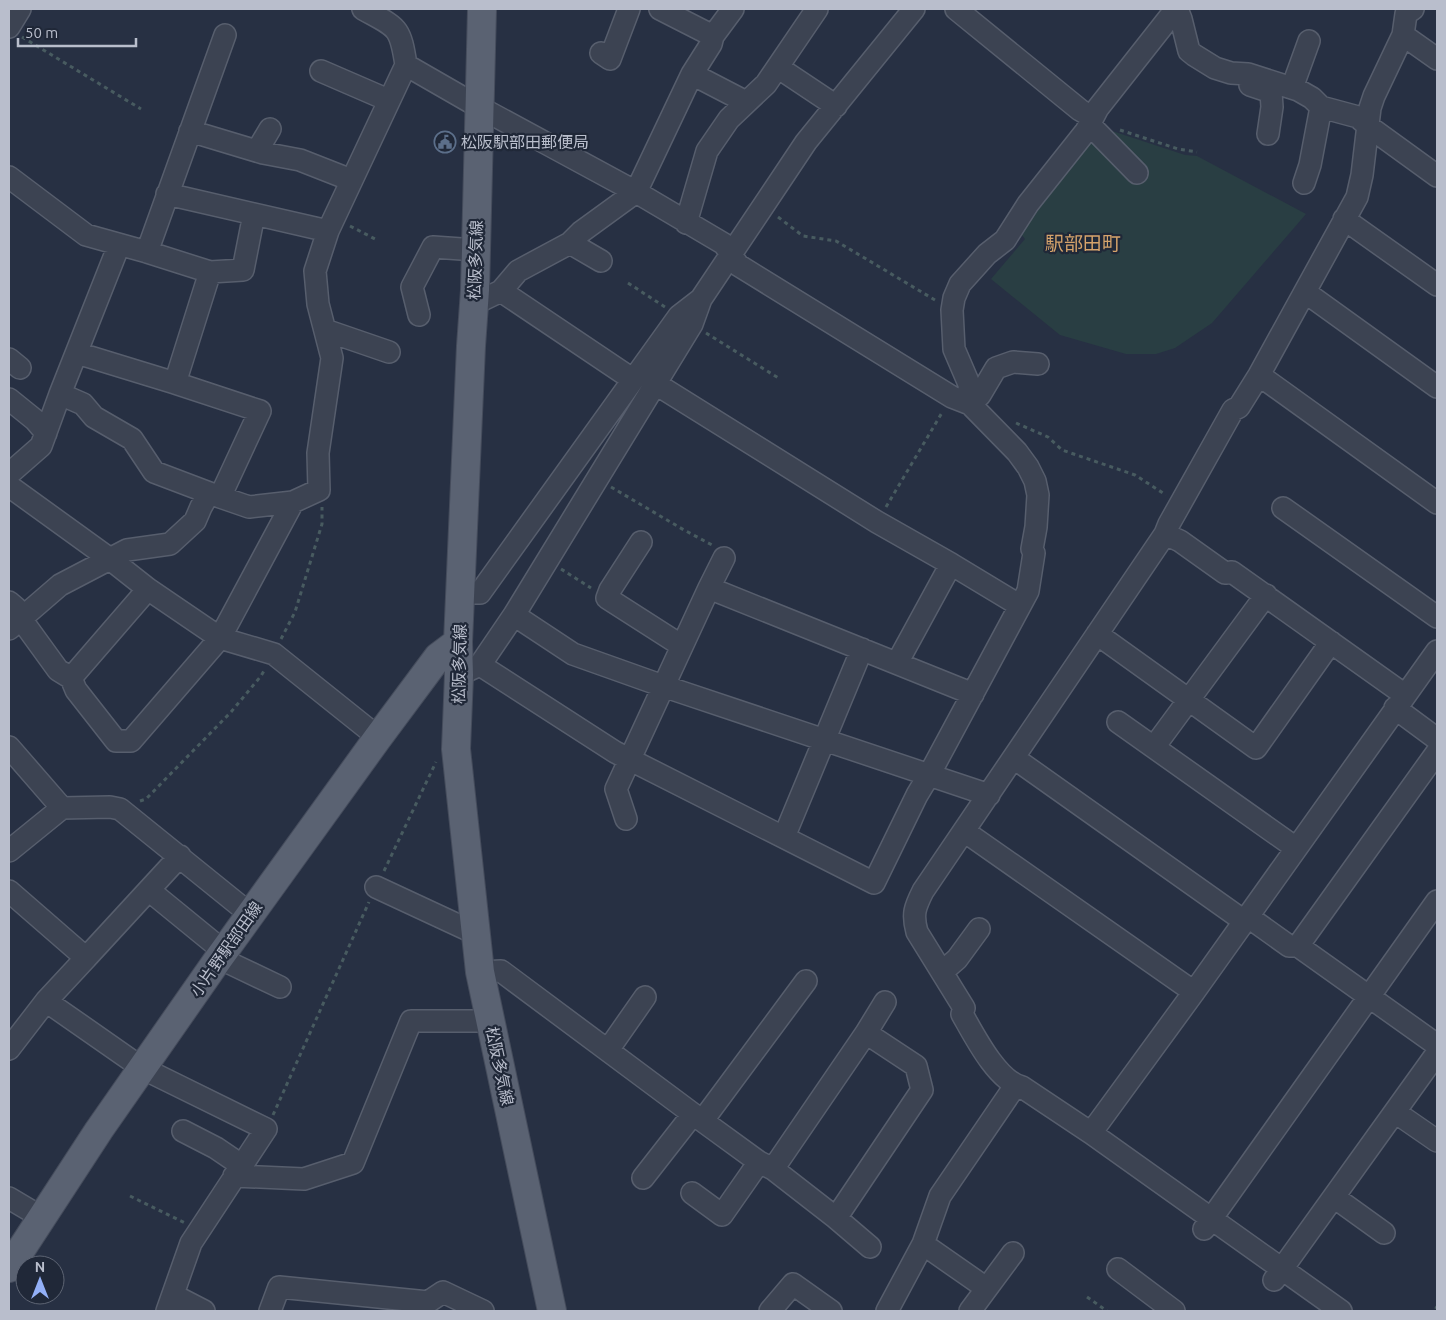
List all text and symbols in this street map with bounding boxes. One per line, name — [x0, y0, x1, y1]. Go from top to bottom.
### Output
scale bar — [18, 15, 135, 47]
text: 50 m — [25, 24, 58, 41]
public building icon: 松阪駅部田郵便局 — [433, 130, 457, 154]
place label: 松阪駅部田郵便局 — [461, 133, 589, 151]
street label: 松阪多気線 — [465, 220, 485, 300]
district label: 駅部田町 — [1045, 232, 1121, 254]
street label: 松阪多気線 — [449, 624, 469, 704]
street label: 小片野駅部田線 — [187, 898, 265, 1000]
street label: 松阪多気線 — [483, 1025, 517, 1107]
north arrow — [15, 1255, 65, 1305]
text: N — [35, 1259, 45, 1275]

